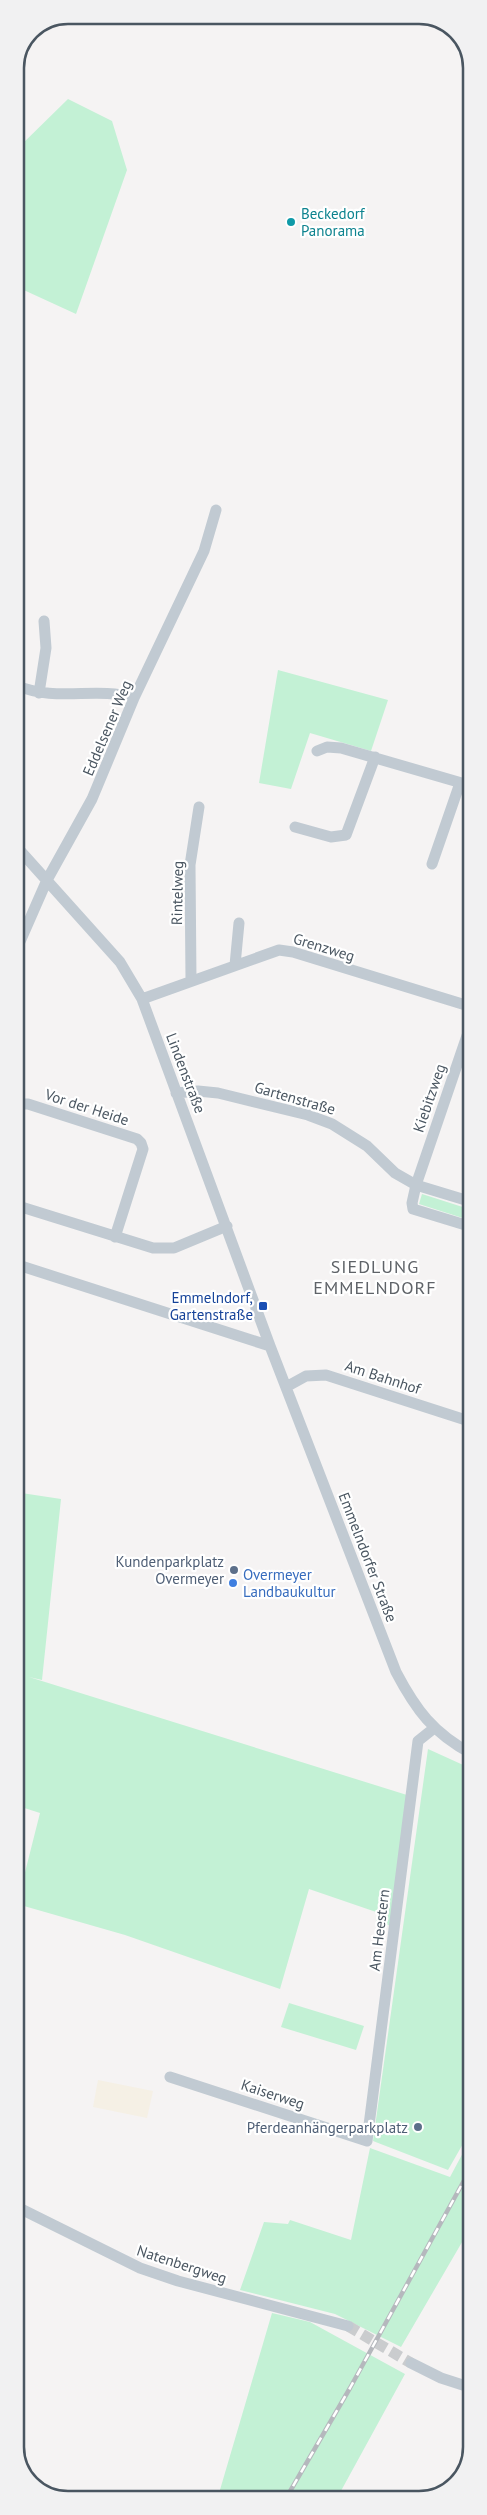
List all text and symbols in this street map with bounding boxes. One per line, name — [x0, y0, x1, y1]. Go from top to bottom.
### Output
place label: Beckedorf Panorama — [301, 204, 366, 240]
marker: Beckedorf Panorama — [285, 216, 297, 228]
street label: Eddelsener Weg — [78, 677, 136, 779]
street label: Rintelweg — [167, 861, 187, 925]
street label: Grenzweg — [291, 929, 357, 965]
street label: Lindenstraße — [162, 1030, 210, 1116]
street label: Kiebitzweg — [408, 1061, 450, 1135]
street label: Gartenstraße — [252, 1077, 338, 1119]
street label: Vor der Heide — [42, 1084, 131, 1129]
district label: SIEDLUNG EMMELNDORF — [313, 1255, 437, 1299]
place label: Emmelndorf, Gartenstraße — [170, 1288, 253, 1324]
marker: Emmelndorf, Gartenstraße — [257, 1300, 269, 1312]
street label: Am Bahnhof — [343, 1356, 424, 1399]
street label: Emmelndorfer Straße — [335, 1490, 401, 1624]
place label: Kundenparkplatz Overmeyer — [116, 1552, 224, 1588]
marker: Kundenparkplatz Overmeyer — [228, 1564, 240, 1576]
place label: Overmeyer Landbaukultur — [243, 1565, 336, 1601]
marker: Overmeyer Landbaukultur — [227, 1577, 239, 1589]
street label: Am Heestern — [365, 1888, 393, 1972]
street label: Kaiserweg — [239, 2075, 307, 2113]
place label: Pferdeanhängerparkplatz — [247, 2118, 408, 2137]
marker: Pferdeanhängerparkplatz — [412, 2121, 424, 2133]
street label: Natenbergweg — [135, 2241, 229, 2287]

